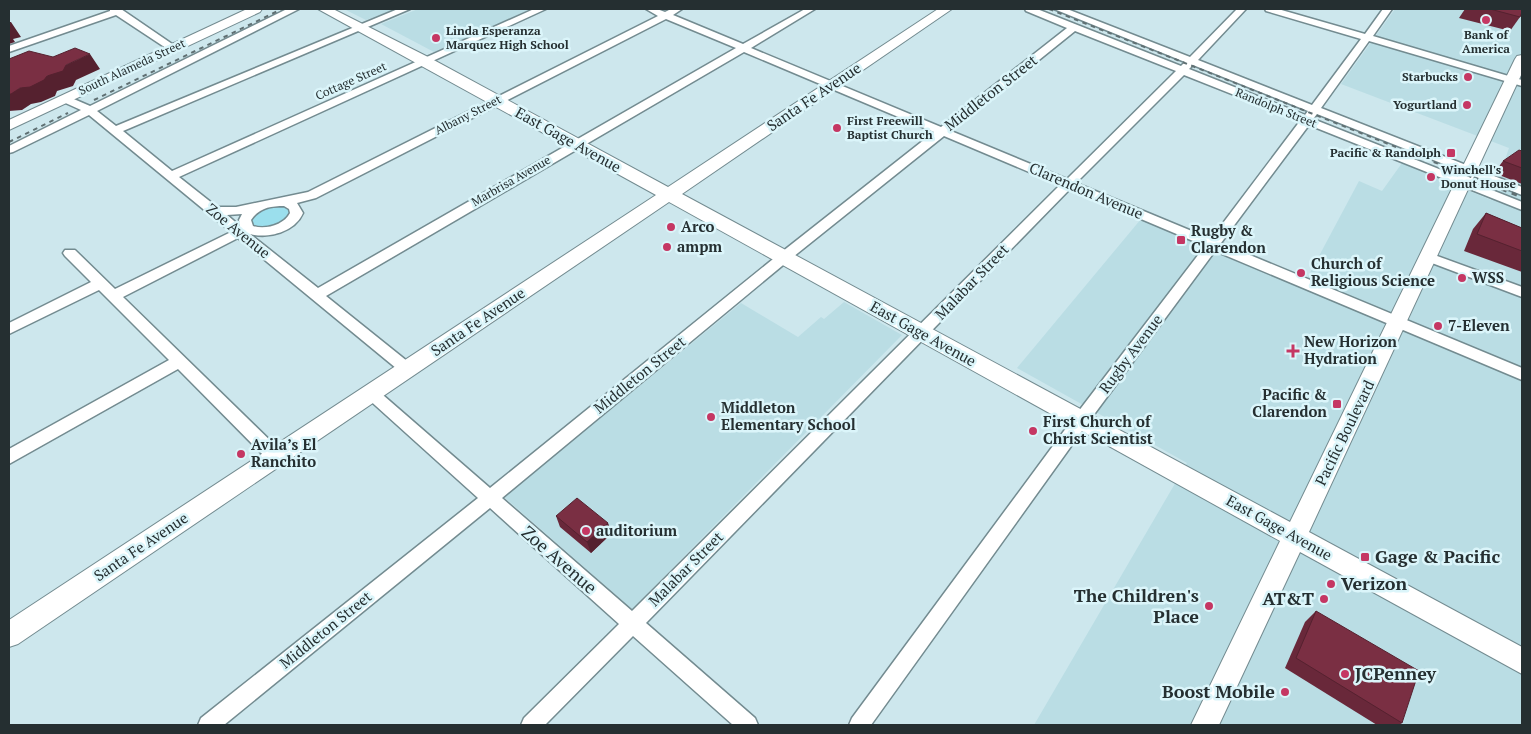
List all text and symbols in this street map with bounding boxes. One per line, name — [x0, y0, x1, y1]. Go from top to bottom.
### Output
marker: Bank of America — [1480, 14, 1492, 26]
place label: Linda Esperanza Marquez High School — [446, 23, 569, 52]
place label: Bank of America — [1462, 27, 1510, 56]
marker: Linda Esperanza Marquez High School — [430, 32, 442, 44]
street label: South Alameda Street — [76, 35, 188, 98]
street label: Middleton Street — [940, 49, 1041, 135]
street label: Santa Fe Avenue — [762, 57, 864, 135]
street label: Cottage Street — [313, 58, 389, 103]
place label: Starbucks — [1402, 69, 1459, 84]
marker: Starbucks — [1462, 71, 1474, 83]
street label: Randolph Street — [1233, 84, 1320, 131]
street label: Albany Street — [432, 91, 504, 138]
place label: Yogurtland — [1393, 97, 1458, 112]
marker: Yogurtland — [1461, 99, 1473, 111]
street label: East Gage Avenue — [512, 102, 625, 176]
place label: First Freewill Baptist Church — [847, 113, 933, 142]
marker: First Freewill Baptist Church — [831, 122, 843, 134]
place label: Pacific & Randolph — [1330, 145, 1441, 160]
marker: Pacific & Randolph — [1445, 147, 1457, 159]
street label: Marbrisa Avenue — [468, 152, 553, 209]
street label: Clarendon Avenue — [1026, 157, 1146, 223]
place label: Winchell's Donut House — [1441, 162, 1516, 191]
marker: Winchell's Donut House — [1425, 171, 1437, 183]
street label: Zoe Avenue — [202, 198, 275, 262]
place label: Arco — [681, 216, 714, 236]
place label: Rugby & Clarendon — [1191, 220, 1266, 257]
marker: Arco — [665, 221, 677, 233]
marker: Rugby & Clarendon — [1175, 234, 1187, 246]
place label: ampm — [677, 236, 722, 256]
street label: Malabar Street — [930, 239, 1013, 323]
marker: ampm — [661, 241, 673, 253]
place label: Church of Religious Science — [1311, 253, 1435, 290]
marker: Church of Religious Science — [1295, 267, 1307, 279]
place label: WSS — [1472, 267, 1504, 287]
marker: WSS — [1456, 272, 1468, 284]
street label: Santa Fe Avenue — [426, 282, 528, 360]
street label: East Gage Avenue — [867, 296, 980, 370]
street label: Rugby Avenue — [1094, 310, 1166, 397]
place label: 7-Eleven — [1448, 315, 1510, 335]
marker: 7-Eleven — [1432, 320, 1444, 332]
street label: Middleton Street — [589, 331, 690, 417]
place label: New Horizon Hydration — [1304, 331, 1397, 368]
marker: New Horizon Hydration — [1286, 344, 1300, 358]
street label: Pacific Boulevard — [1310, 377, 1378, 489]
place label: Pacific & Clarendon — [1252, 384, 1327, 421]
place label: Middleton Elementary School — [721, 397, 856, 434]
marker: Pacific & Clarendon — [1331, 398, 1343, 410]
marker: Middleton Elementary School — [705, 411, 717, 423]
place label: First Church of Christ Scientist — [1043, 411, 1153, 448]
marker: First Church of Christ Scientist — [1027, 425, 1039, 437]
place label: Avila’s El Ranchito — [251, 434, 316, 471]
marker: Avila’s El Ranchito — [235, 448, 247, 460]
street label: East Gage Avenue — [1223, 490, 1336, 564]
street label: Santa Fe Avenue — [89, 507, 191, 585]
street label: Zoe Avenue — [517, 520, 602, 599]
place label: auditorium — [596, 520, 677, 540]
marker: auditorium — [580, 525, 592, 537]
street label: Malabar Street — [644, 526, 727, 610]
place label: Gage & Pacific — [1375, 544, 1500, 568]
marker: Gage & Pacific — [1359, 551, 1371, 563]
place label: Verizon — [1341, 571, 1408, 595]
marker: Verizon — [1325, 578, 1337, 590]
place label: The Children's Place — [1074, 583, 1199, 628]
street label: Middleton Street — [275, 586, 376, 672]
place label: AT&T — [1262, 586, 1314, 610]
marker: AT&T — [1318, 593, 1330, 605]
marker: The Children's Place — [1203, 600, 1215, 612]
place label: JCPenney — [1355, 661, 1436, 685]
marker: JCPenney — [1339, 668, 1351, 680]
place label: Boost Mobile — [1162, 679, 1275, 703]
marker: Boost Mobile — [1279, 686, 1291, 698]

